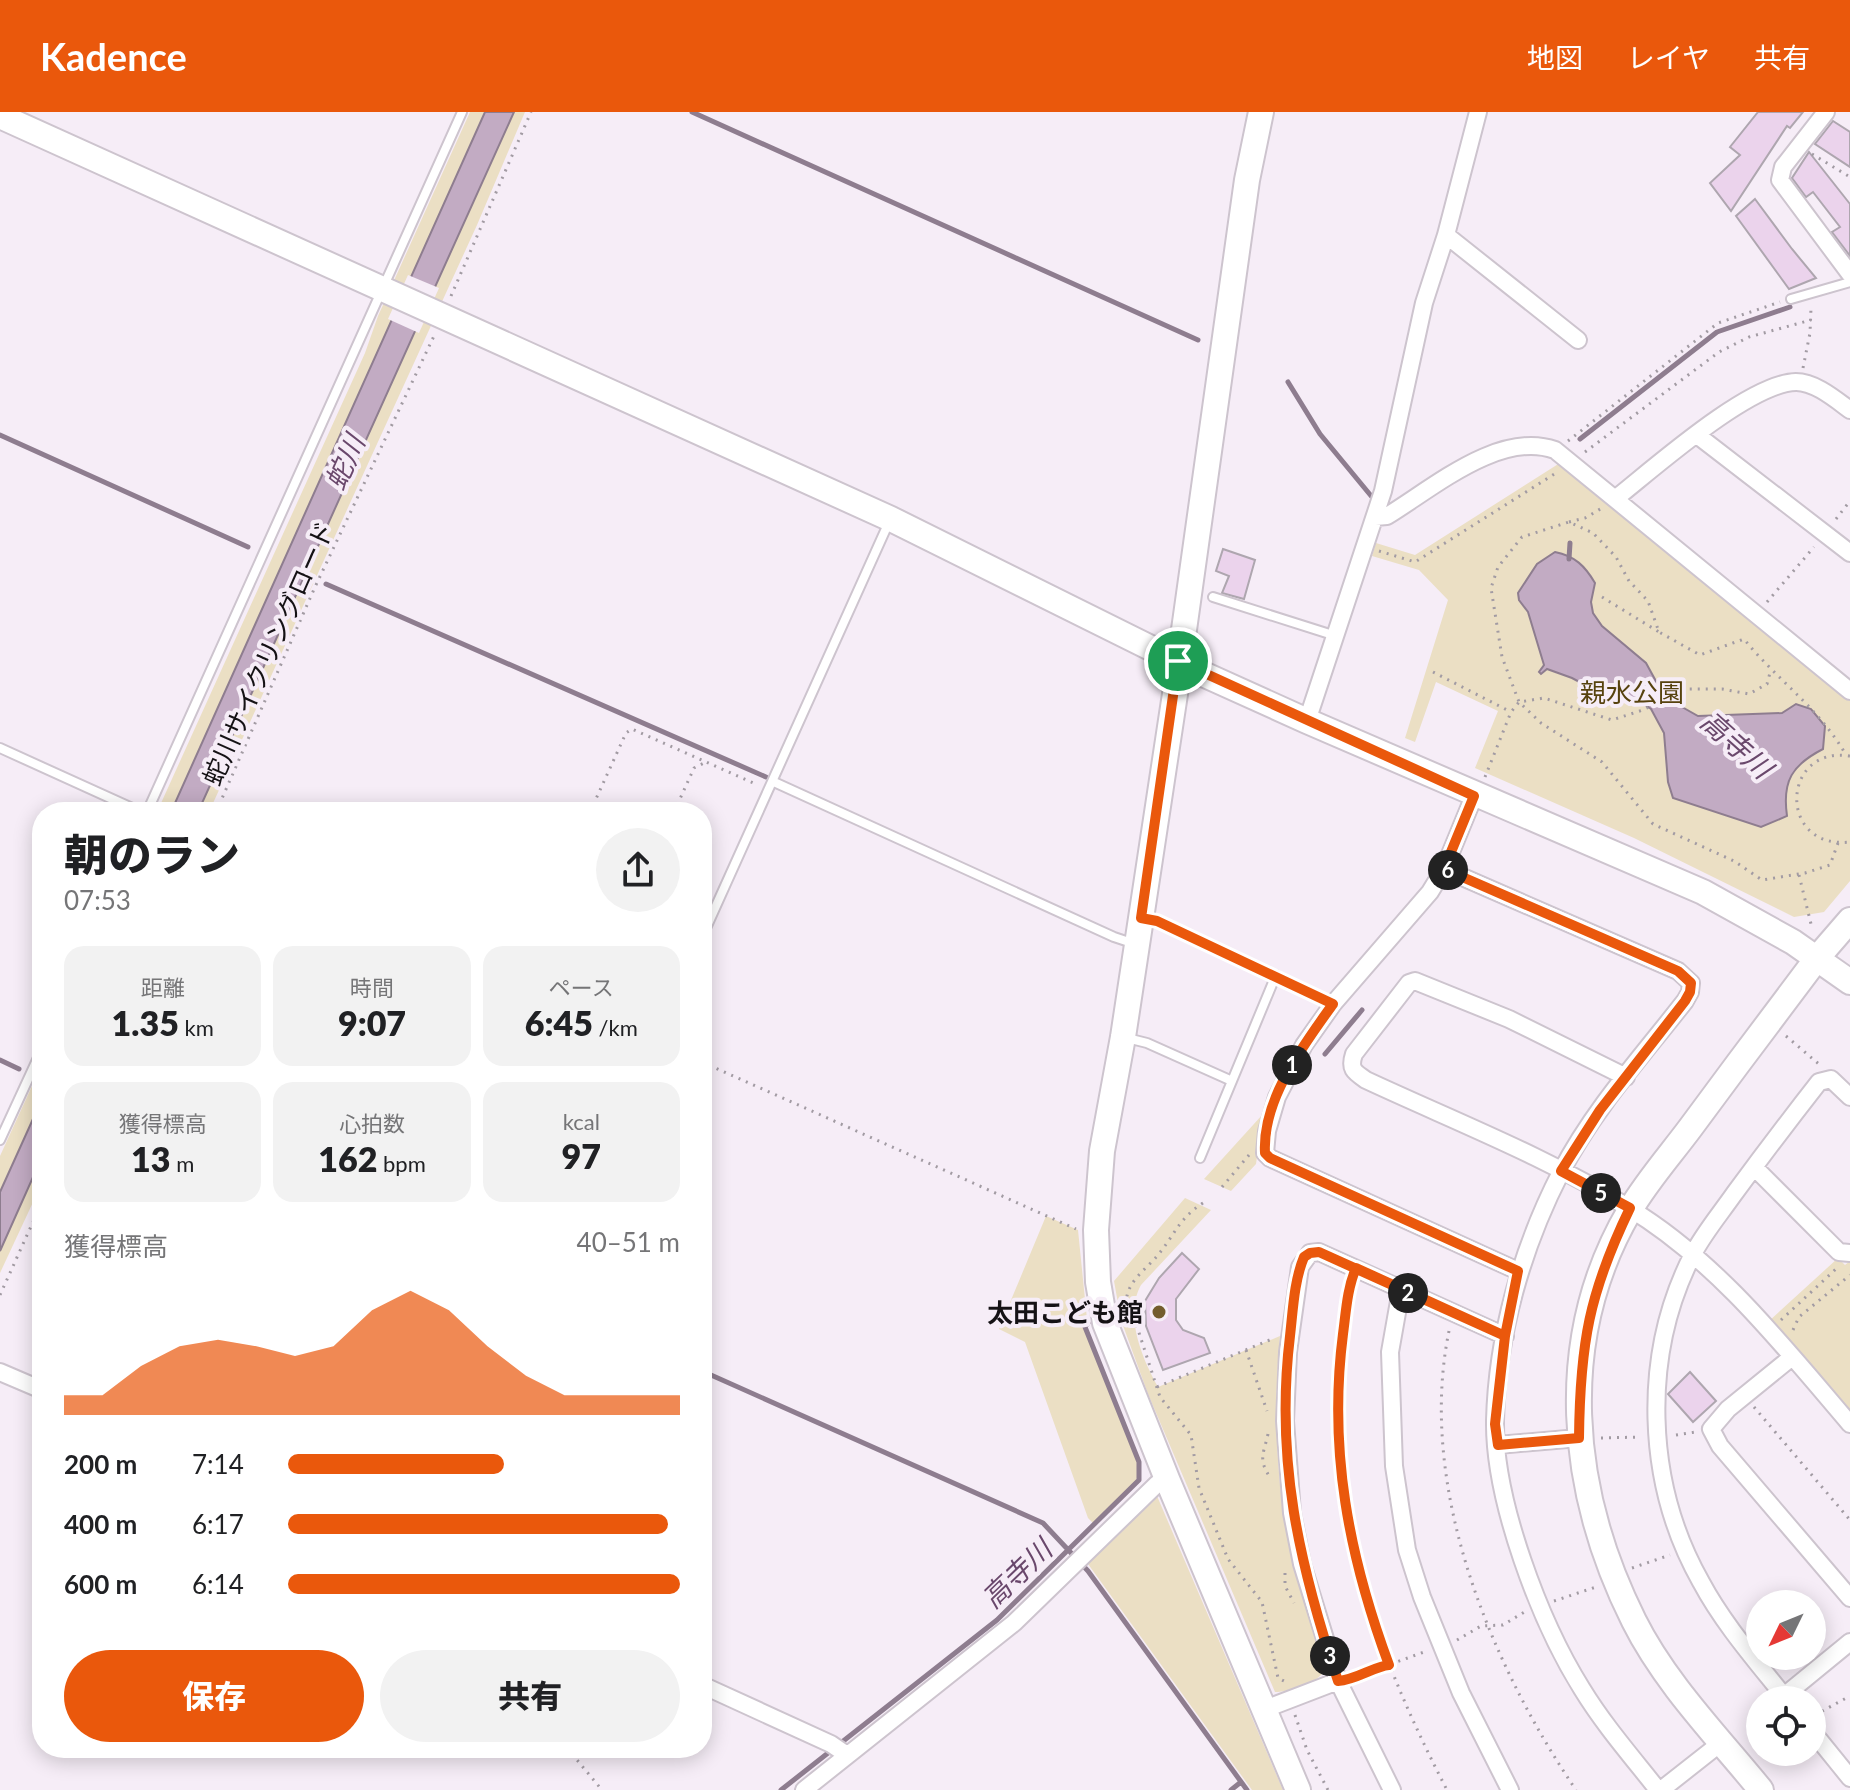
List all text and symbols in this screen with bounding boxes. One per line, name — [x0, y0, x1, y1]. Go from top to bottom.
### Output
text: Kadence — [40, 33, 187, 79]
text: 地図 — [1527, 40, 1583, 74]
text: レイヤ — [1627, 40, 1710, 74]
text: 共有 — [1754, 40, 1810, 74]
water label: 蛇川 — [317, 427, 372, 495]
street label: 蛇川サイクリングロード — [195, 516, 341, 790]
pin — [1144, 627, 1212, 695]
icon: arrive — [1156, 639, 1200, 683]
park label: 親水公園 — [1580, 676, 1684, 708]
water label: 高寺川 — [1694, 703, 1782, 787]
text: 朝のラン — [64, 828, 240, 880]
button: share — [596, 828, 680, 912]
pin: 6 — [1428, 850, 1468, 890]
text: 6 — [1442, 856, 1454, 883]
text: 07:53 — [64, 884, 131, 916]
text: 距離 — [141, 974, 185, 1001]
text: 時間 — [350, 974, 394, 1001]
text: ペース — [549, 974, 614, 1001]
text: 1.35 — [112, 1002, 179, 1043]
text: 9:07 — [338, 1002, 406, 1043]
text: 6:45 — [525, 1002, 593, 1043]
text: km — [179, 1014, 214, 1041]
text: /km — [593, 1014, 638, 1041]
pin: 1 — [1272, 1045, 1312, 1085]
text: 1 — [1286, 1051, 1298, 1078]
text: kcal — [563, 1108, 600, 1135]
text: 獲得標高 — [119, 1110, 207, 1137]
text: 心拍数 — [339, 1110, 405, 1137]
text: 97 — [562, 1135, 601, 1176]
text: 13 — [131, 1138, 171, 1179]
text: 162 — [318, 1138, 377, 1179]
text: m — [171, 1150, 194, 1177]
text: bpm — [377, 1150, 426, 1177]
pin: 5 — [1581, 1173, 1621, 1213]
text: 5 — [1595, 1179, 1607, 1206]
text: 40–51 m — [577, 1226, 680, 1258]
text: 獲得標高 — [64, 1230, 168, 1262]
pin: 2 — [1388, 1273, 1428, 1313]
text: 2 — [1402, 1279, 1414, 1306]
place label: 太田こども館 — [987, 1296, 1143, 1328]
marker: 太田こども館 — [1150, 1303, 1168, 1321]
text: 200 m — [64, 1448, 137, 1480]
text: 7:14 — [192, 1448, 244, 1480]
text: 400 m — [64, 1508, 137, 1540]
text: 6:17 — [192, 1508, 244, 1540]
water label: 高寺川 — [974, 1530, 1060, 1614]
text: 600 m — [64, 1568, 137, 1600]
text: 6:14 — [192, 1568, 244, 1600]
north arrow — [1746, 1590, 1826, 1670]
map controls — [1746, 1590, 1826, 1766]
pin: 3 — [1310, 1636, 1350, 1676]
text: 3 — [1324, 1642, 1336, 1669]
button: 保存 — [64, 1650, 364, 1742]
button: 共有 — [380, 1650, 680, 1742]
button: locate — [1746, 1686, 1826, 1766]

